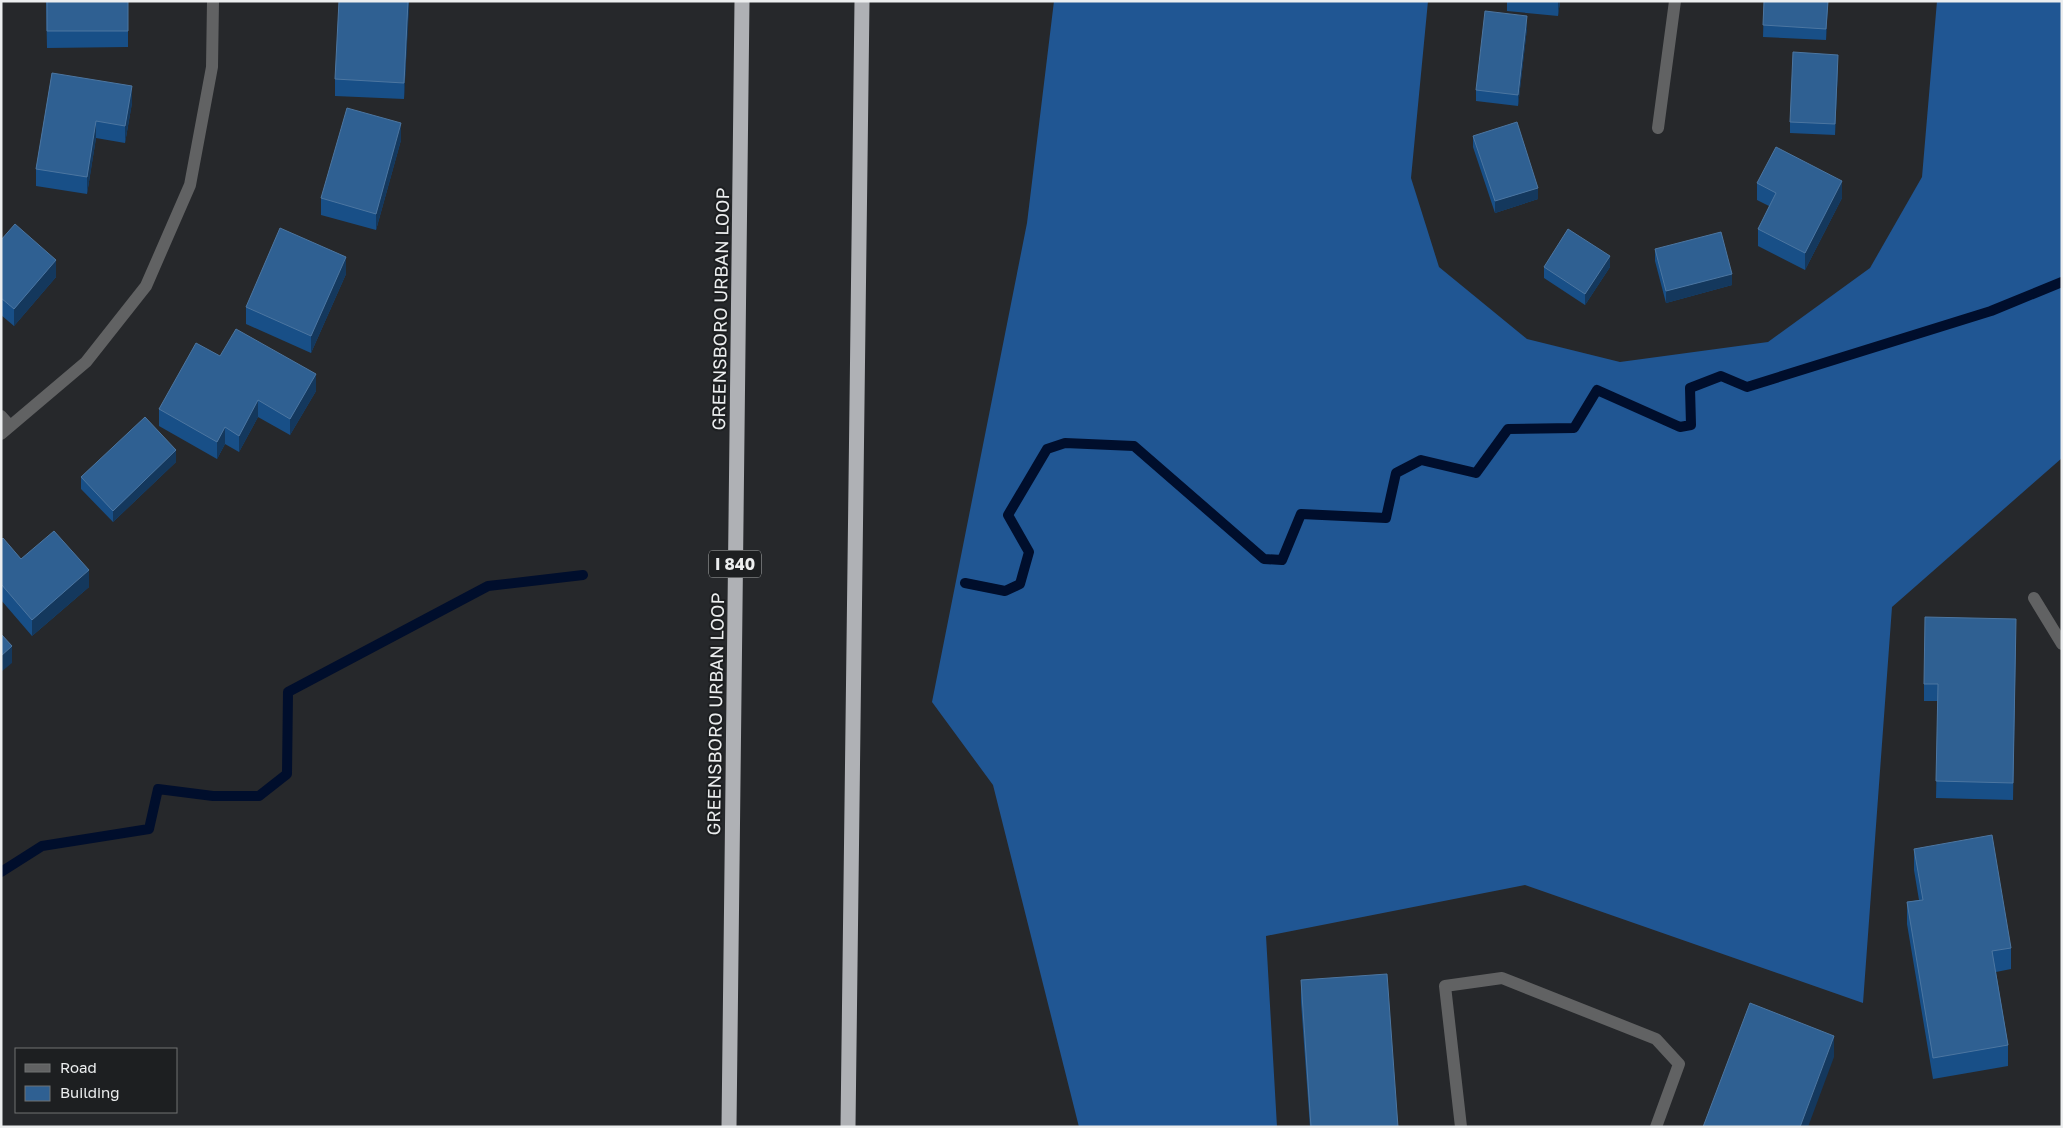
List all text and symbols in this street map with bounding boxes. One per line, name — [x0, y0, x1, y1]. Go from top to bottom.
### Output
street label: GREENSBORO URBAN LOOP — [707, 187, 733, 431]
road number: I 840 — [709, 550, 761, 578]
street label: GREENSBORO URBAN LOOP — [702, 592, 728, 836]
legend — [15, 1048, 178, 1113]
text: Road — [60, 1058, 97, 1076]
text: Building — [60, 1083, 120, 1101]

